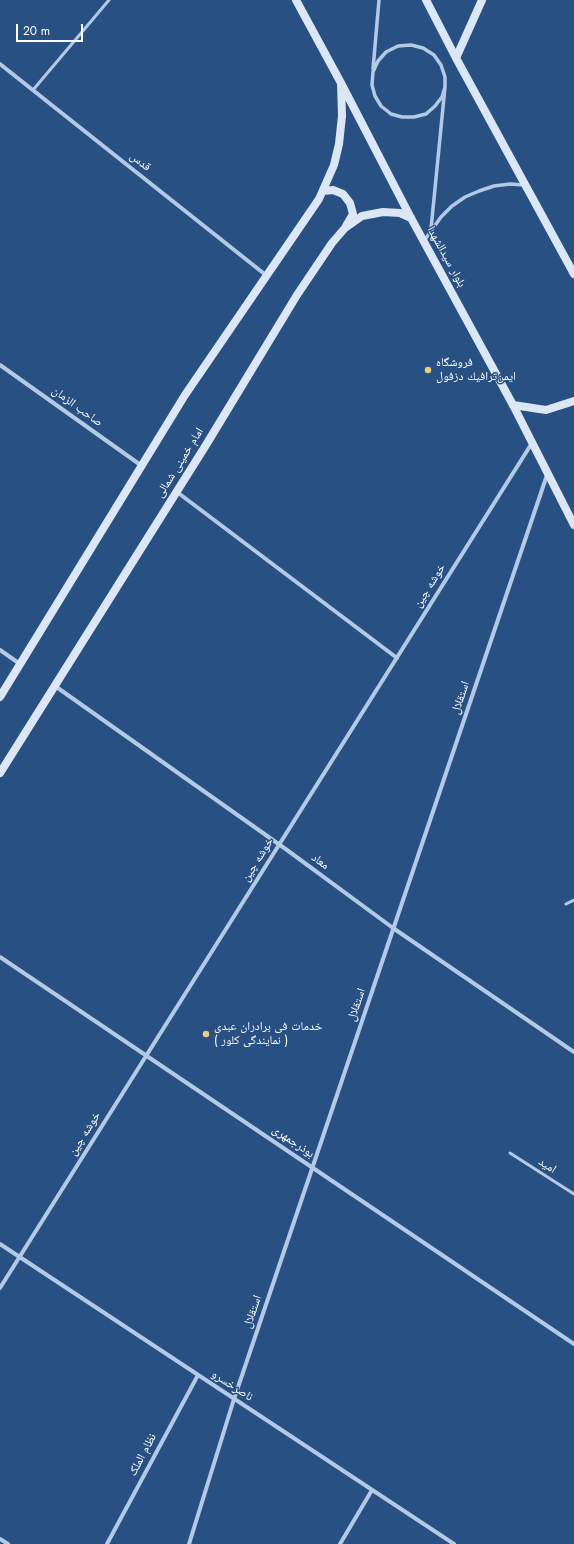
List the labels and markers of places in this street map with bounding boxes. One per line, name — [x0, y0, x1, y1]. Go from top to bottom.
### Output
place label: فروشگاه ايمن‌ترافيك دزفول — [436, 356, 516, 384]
marker: فروشگاه ايمن‌ترافيك دزفول — [423, 365, 433, 375]
place label: خدمات فی برادران عبدی ( نمایندگی کلور ) — [214, 1020, 322, 1048]
marker: خدمات فی برادران عبدی ( نمایندگی کلور ) — [201, 1029, 211, 1039]

